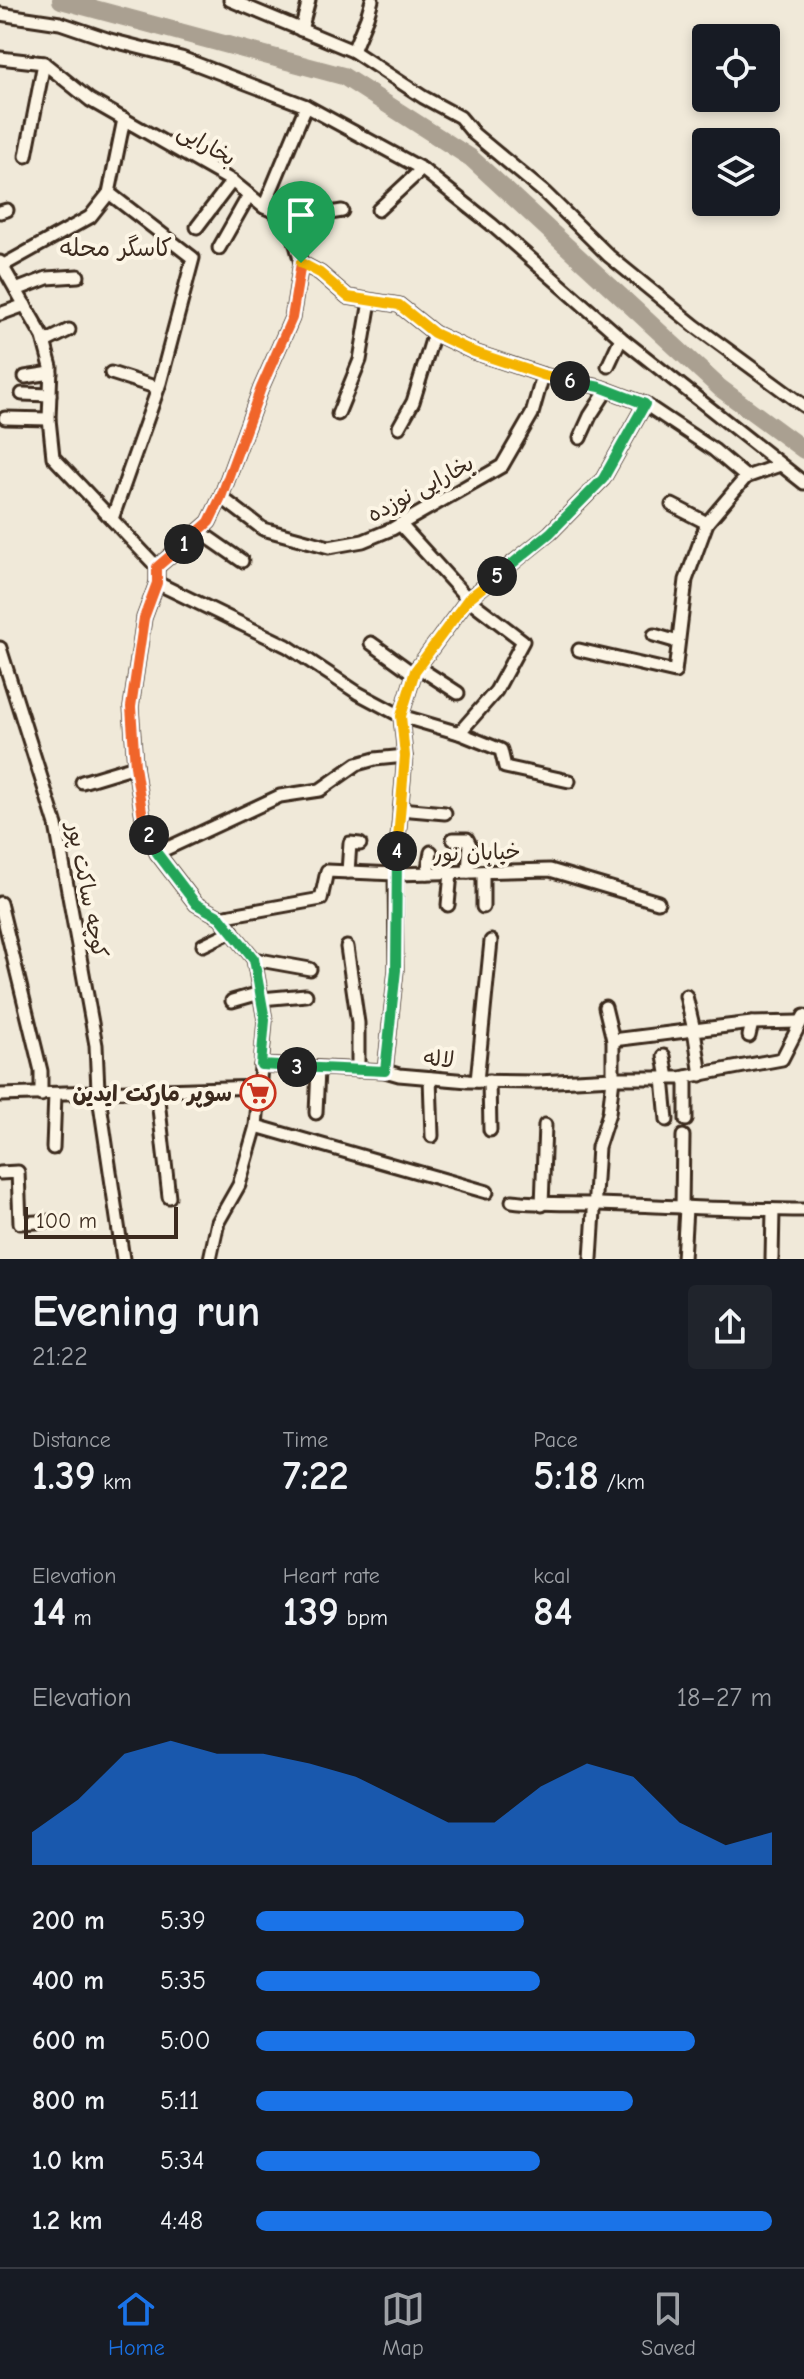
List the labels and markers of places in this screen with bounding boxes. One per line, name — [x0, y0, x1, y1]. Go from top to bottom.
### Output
pin — [267, 181, 335, 263]
pin: 6 — [550, 361, 590, 401]
pin: 1 — [164, 524, 204, 564]
pin: 5 — [477, 556, 517, 596]
pin: 2 — [129, 815, 169, 855]
pin: 4 — [377, 831, 417, 871]
pin: 3 — [277, 1047, 317, 1087]
supermarket icon: سوپر مارکت ایدین — [239, 1074, 277, 1112]
place label: سوپر مارکت ایدین — [72, 1081, 232, 1108]

